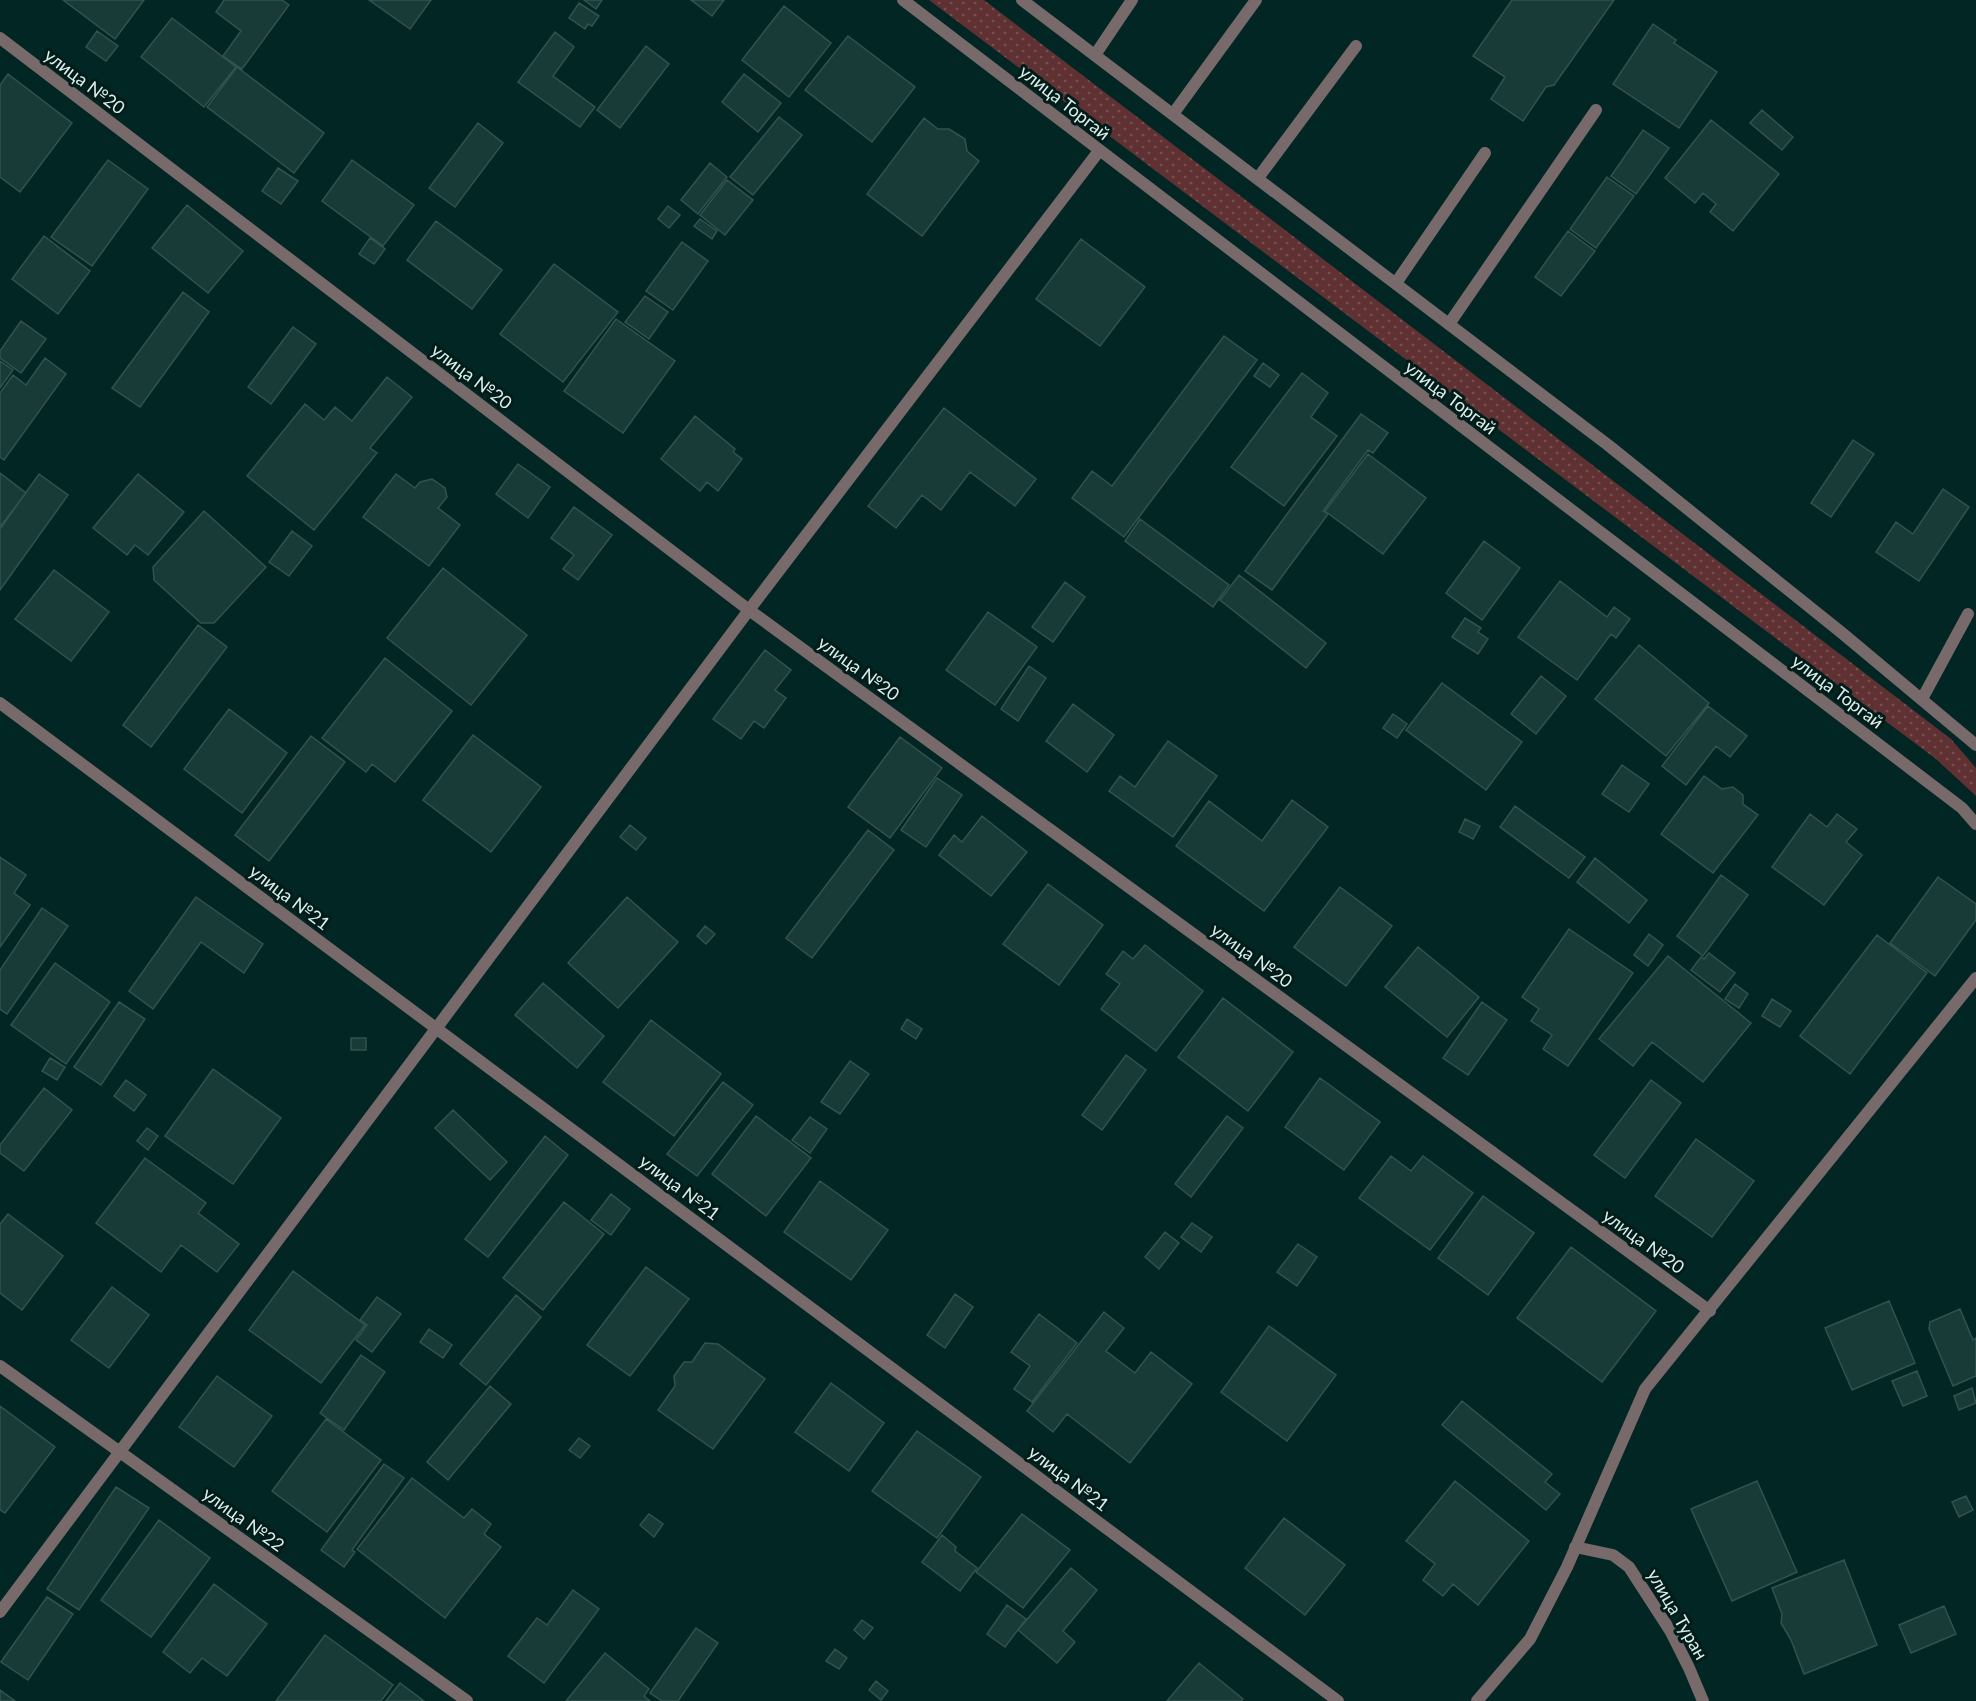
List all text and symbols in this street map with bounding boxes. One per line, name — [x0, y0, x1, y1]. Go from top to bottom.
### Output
street label: улица №20 — [40, 43, 130, 119]
street label: улица Торгай — [1015, 60, 1115, 144]
street label: улица №20 — [427, 338, 517, 414]
street label: улица Торгай — [1401, 355, 1501, 439]
street label: улица №20 — [814, 631, 904, 705]
street label: улица Торгай — [1788, 649, 1888, 733]
street label: улица №21 — [245, 859, 335, 935]
street label: улица №20 — [1207, 918, 1297, 992]
street label: улица №21 — [635, 1149, 725, 1225]
street label: улица №20 — [1599, 1204, 1689, 1278]
street label: улица №21 — [1024, 1440, 1114, 1516]
street label: улица №22 — [199, 1482, 289, 1556]
street label: улица Туран — [1643, 1565, 1713, 1663]

